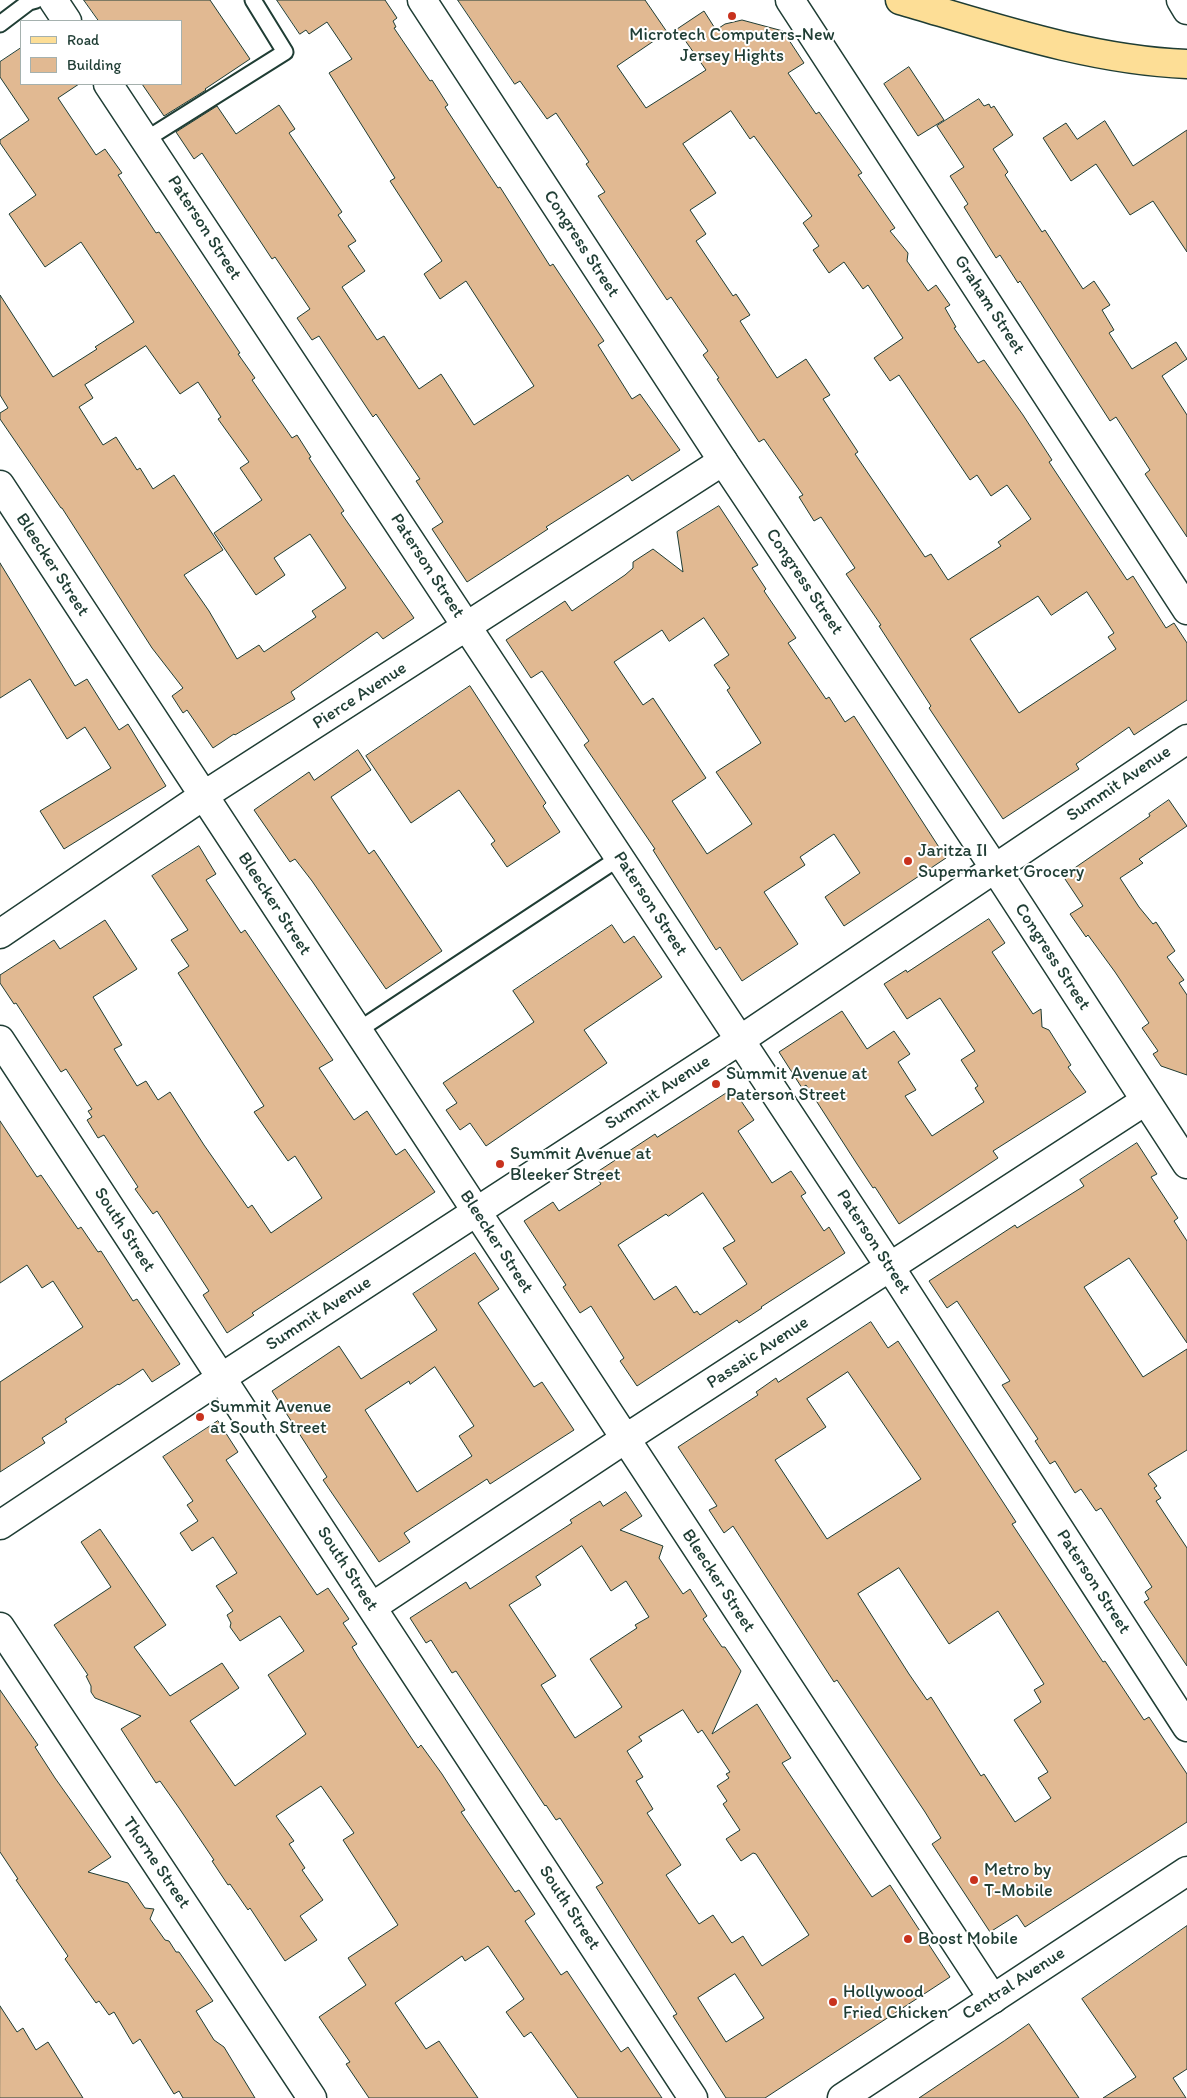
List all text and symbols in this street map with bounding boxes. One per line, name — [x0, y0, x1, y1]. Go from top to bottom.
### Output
marker: Microtech Computers-New Jersey Hights — [726, 10, 738, 22]
legend — [20, 20, 182, 85]
place label: Microtech Computers-New Jersey Hights — [629, 24, 835, 66]
text: Road — [67, 31, 99, 49]
text: Building — [67, 56, 121, 74]
street label: Paterson Street — [162, 172, 246, 284]
street label: Congress Street — [538, 186, 624, 302]
street label: Graham Street — [949, 251, 1029, 359]
street label: Bleecker Street — [11, 509, 93, 621]
street label: Paterson Street — [385, 510, 469, 622]
street label: Congress Street — [761, 525, 847, 639]
street label: Pierce Avenue — [309, 658, 411, 734]
street label: Summit Avenue — [1063, 741, 1175, 827]
place label: Jaritza II Supermarket Grocery — [918, 840, 1084, 882]
street label: Bleecker Street — [233, 848, 315, 960]
street label: Paterson Street — [608, 848, 692, 960]
marker: Jaritza II Supermarket Grocery — [902, 855, 914, 867]
street label: Congress Street — [1009, 899, 1095, 1015]
street label: Summit Avenue — [601, 1051, 715, 1135]
place label: Summit Avenue at Paterson Street — [726, 1063, 868, 1106]
marker: Summit Avenue at Paterson Street — [710, 1078, 722, 1090]
place label: Summit Avenue at Bleeker Street — [510, 1143, 652, 1186]
marker: Summit Avenue at Bleeker Street — [494, 1158, 506, 1170]
street label: South Street — [89, 1184, 159, 1276]
street label: Bleecker Street — [455, 1186, 537, 1298]
street label: Paterson Street — [831, 1186, 915, 1298]
street label: Summit Avenue — [262, 1272, 376, 1356]
street label: Passaic Avenue — [703, 1312, 813, 1394]
place label: Summit Avenue at South Street — [210, 1396, 331, 1438]
marker: Summit Avenue at South Street — [194, 1411, 206, 1423]
street label: South Street — [312, 1523, 382, 1615]
street label: Bleecker Street — [677, 1525, 759, 1637]
street label: Paterson Street — [1051, 1526, 1135, 1638]
street label: Thorne Street — [117, 1813, 195, 1913]
place label: Metro by T-Mobile — [984, 1859, 1053, 1902]
street label: South Street — [534, 1862, 604, 1954]
marker: Metro by T-Mobile — [968, 1874, 980, 1886]
place label: Boost Mobile — [918, 1928, 1018, 1950]
marker: Boost Mobile — [902, 1933, 914, 1945]
street label: Central Avenue — [958, 1943, 1070, 2025]
place label: Hollywood Fried Chicken — [843, 1981, 948, 2024]
marker: Hollywood Fried Chicken — [827, 1996, 839, 2008]

